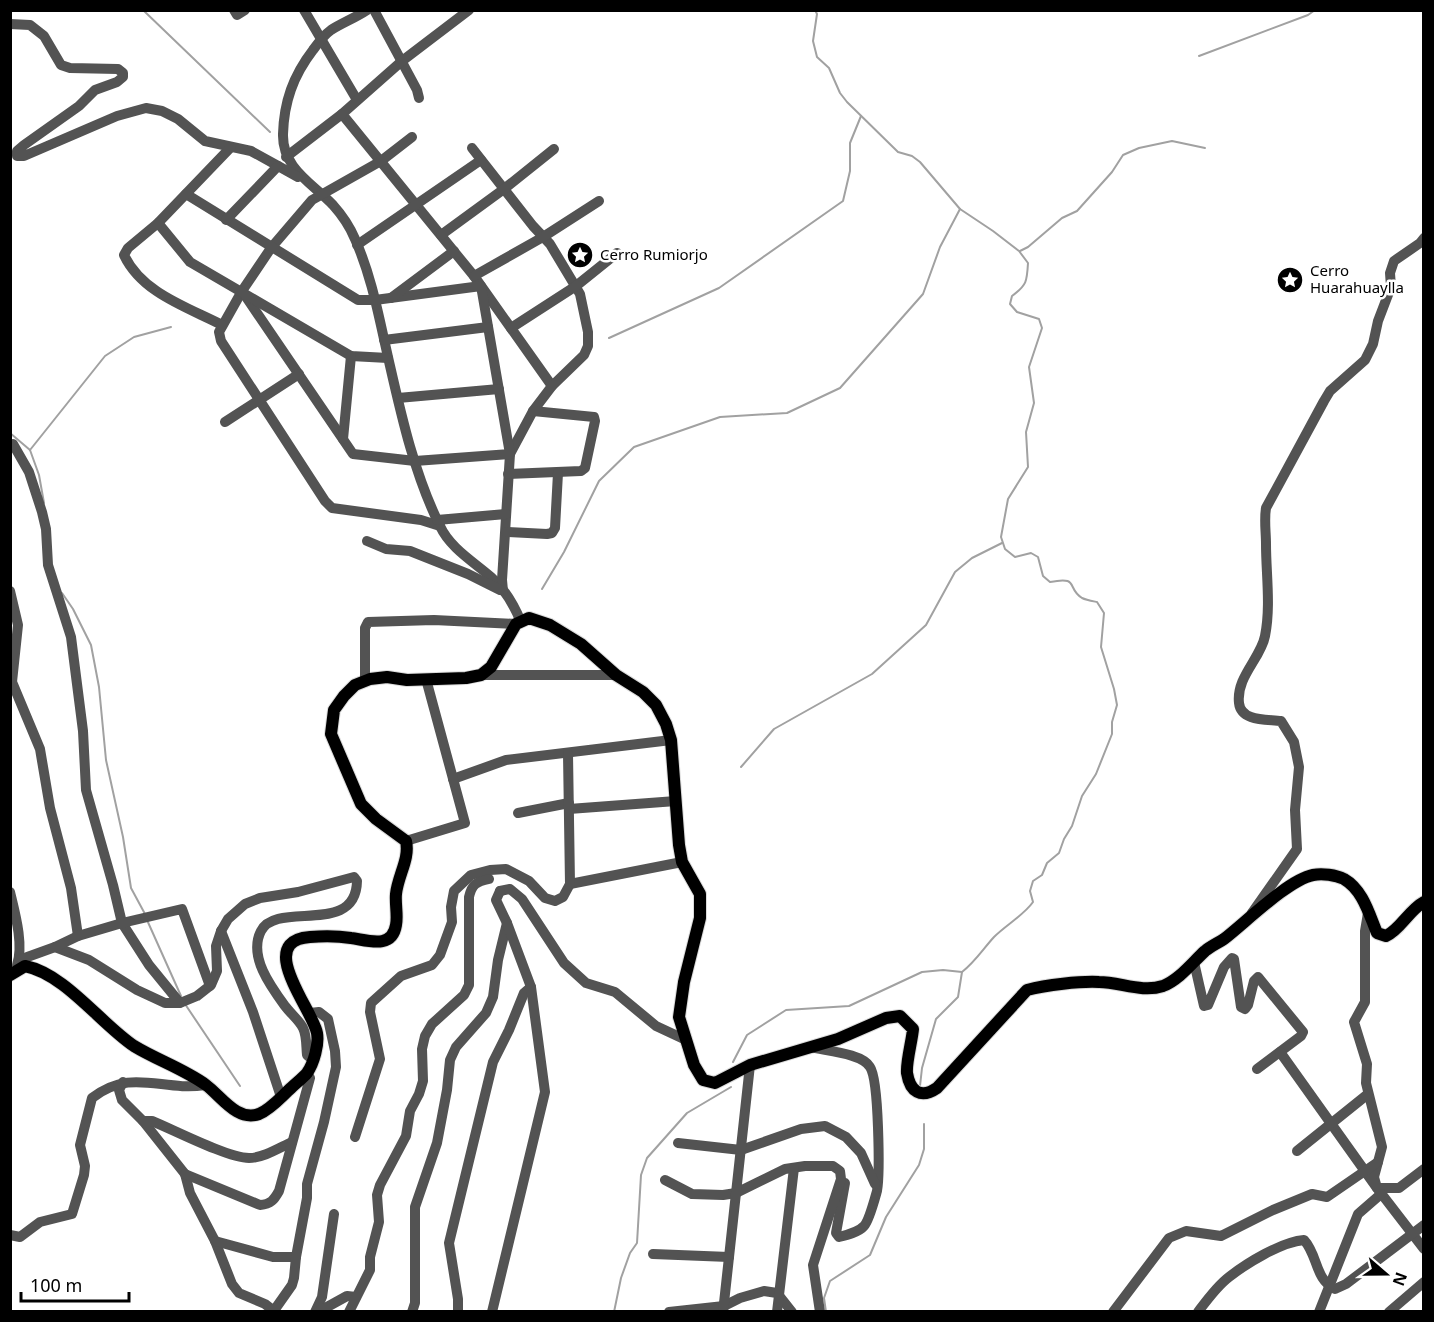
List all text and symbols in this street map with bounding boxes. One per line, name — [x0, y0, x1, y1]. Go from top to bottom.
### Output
place icon: Cerro Rumiorjo — [565, 240, 595, 270]
place label: Cerro Rumiorjo — [600, 244, 708, 264]
place label: Cerro Huarahuaylla — [1310, 260, 1404, 297]
place icon: Cerro Huarahuaylla — [1275, 265, 1305, 295]
north arrow — [1356, 1244, 1416, 1304]
scale bar — [21, 1265, 129, 1303]
text: N — [1388, 1269, 1413, 1289]
text: 100 m — [30, 1273, 82, 1297]

